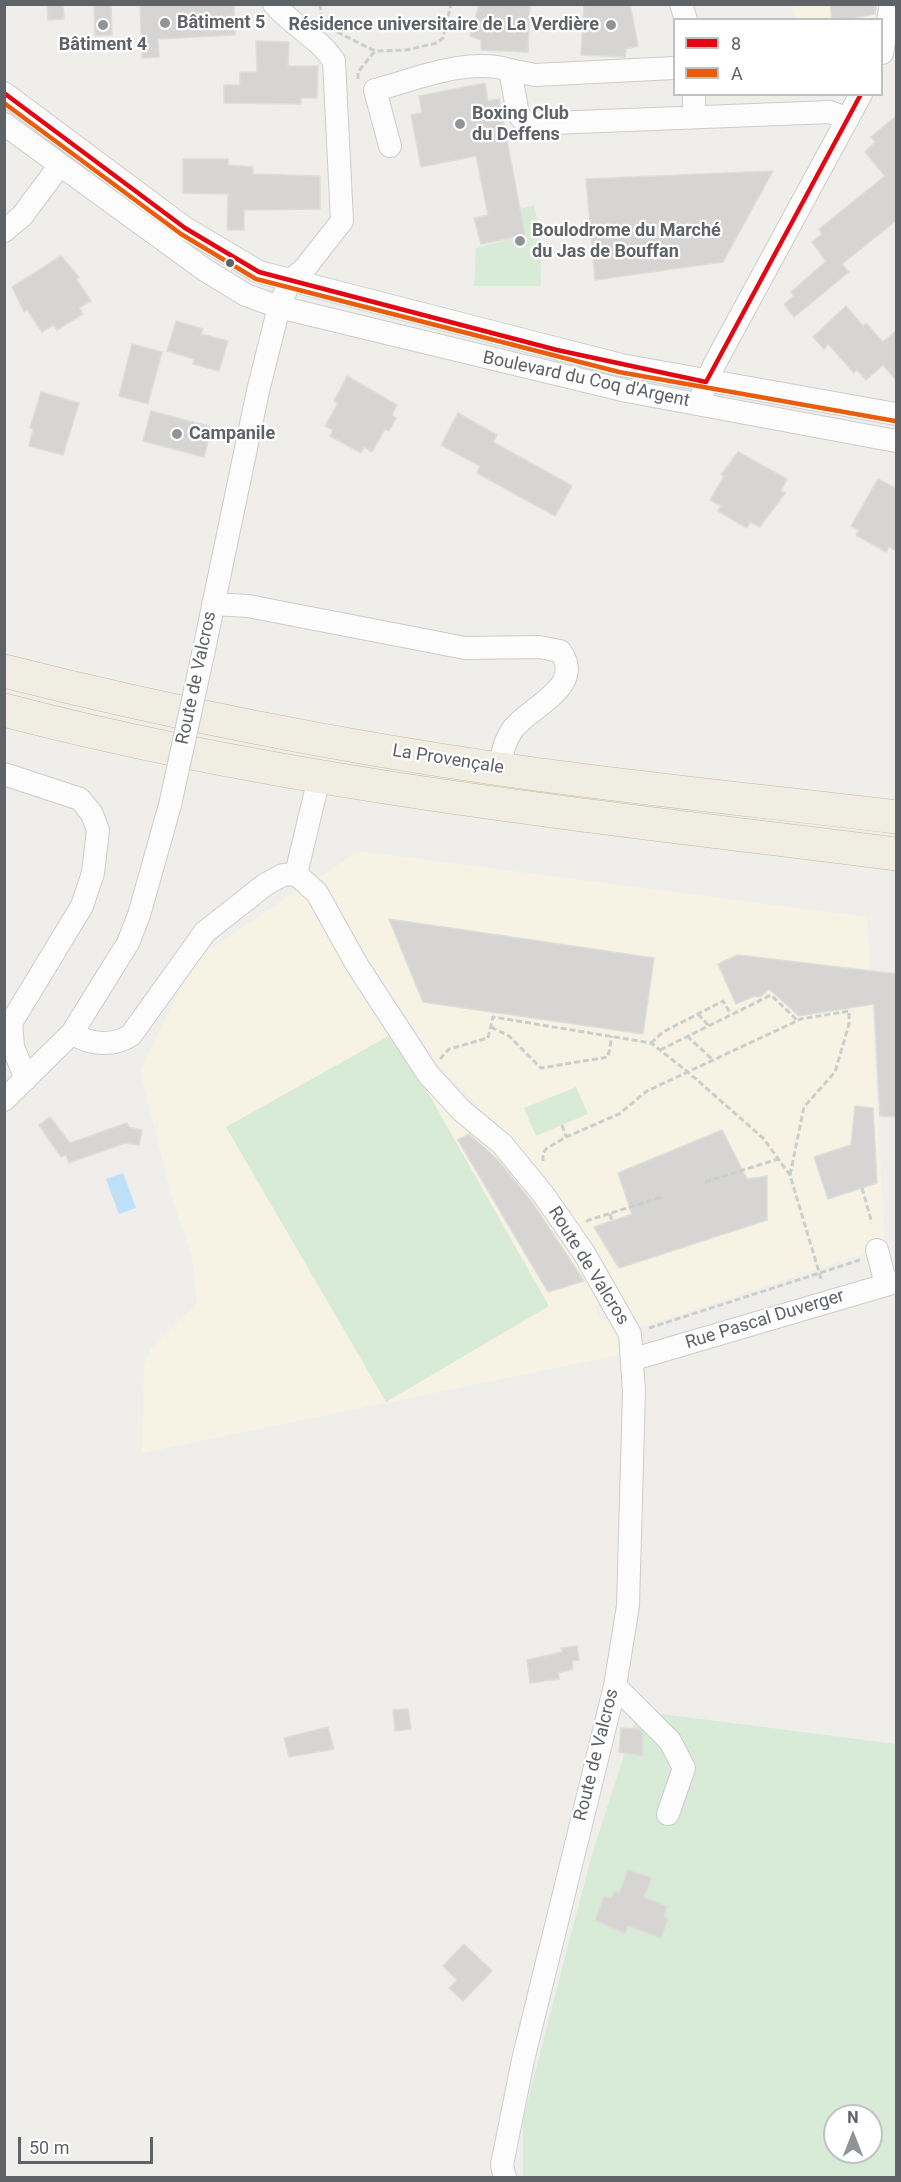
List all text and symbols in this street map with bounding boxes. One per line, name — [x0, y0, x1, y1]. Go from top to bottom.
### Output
place label: Bâtiment 5 — [177, 12, 265, 34]
place label: Résidence universitaire de La Verdière — [288, 14, 599, 36]
marker: Bâtiment 5 — [158, 16, 172, 30]
marker: Bâtiment 4 — [96, 18, 110, 32]
marker: Résidence universitaire de La Verdière — [604, 18, 618, 32]
legend — [673, 18, 883, 96]
text: 8 — [731, 33, 741, 54]
place label: Bâtiment 4 — [59, 34, 147, 56]
text: A — [731, 63, 743, 84]
place label: Boxing Club du Deffens — [472, 103, 569, 146]
marker: Boxing Club du Deffens — [453, 117, 467, 131]
place label: Boulodrome du Marché du Jas de Bouffan — [532, 220, 721, 262]
marker: Boulodrome du Marché du Jas de Bouffan — [513, 234, 527, 248]
unlabelled marker — [224, 257, 236, 269]
street label: Boulevard du Coq d'Argent — [481, 348, 691, 412]
place label: Campanile — [189, 423, 275, 445]
marker: Campanile — [170, 427, 184, 441]
street label: Route de Valcros — [172, 610, 222, 746]
street label: La Provençale — [391, 741, 505, 779]
street label: Route de Valcros — [543, 1203, 633, 1329]
street label: Rue Pascal Duverger — [683, 1286, 847, 1354]
street label: Route de Valcros — [570, 1687, 624, 1823]
north arrow — [823, 2104, 883, 2164]
text: N — [847, 2108, 859, 2127]
scale bar — [21, 2125, 156, 2163]
text: 50 m — [29, 2137, 69, 2158]

